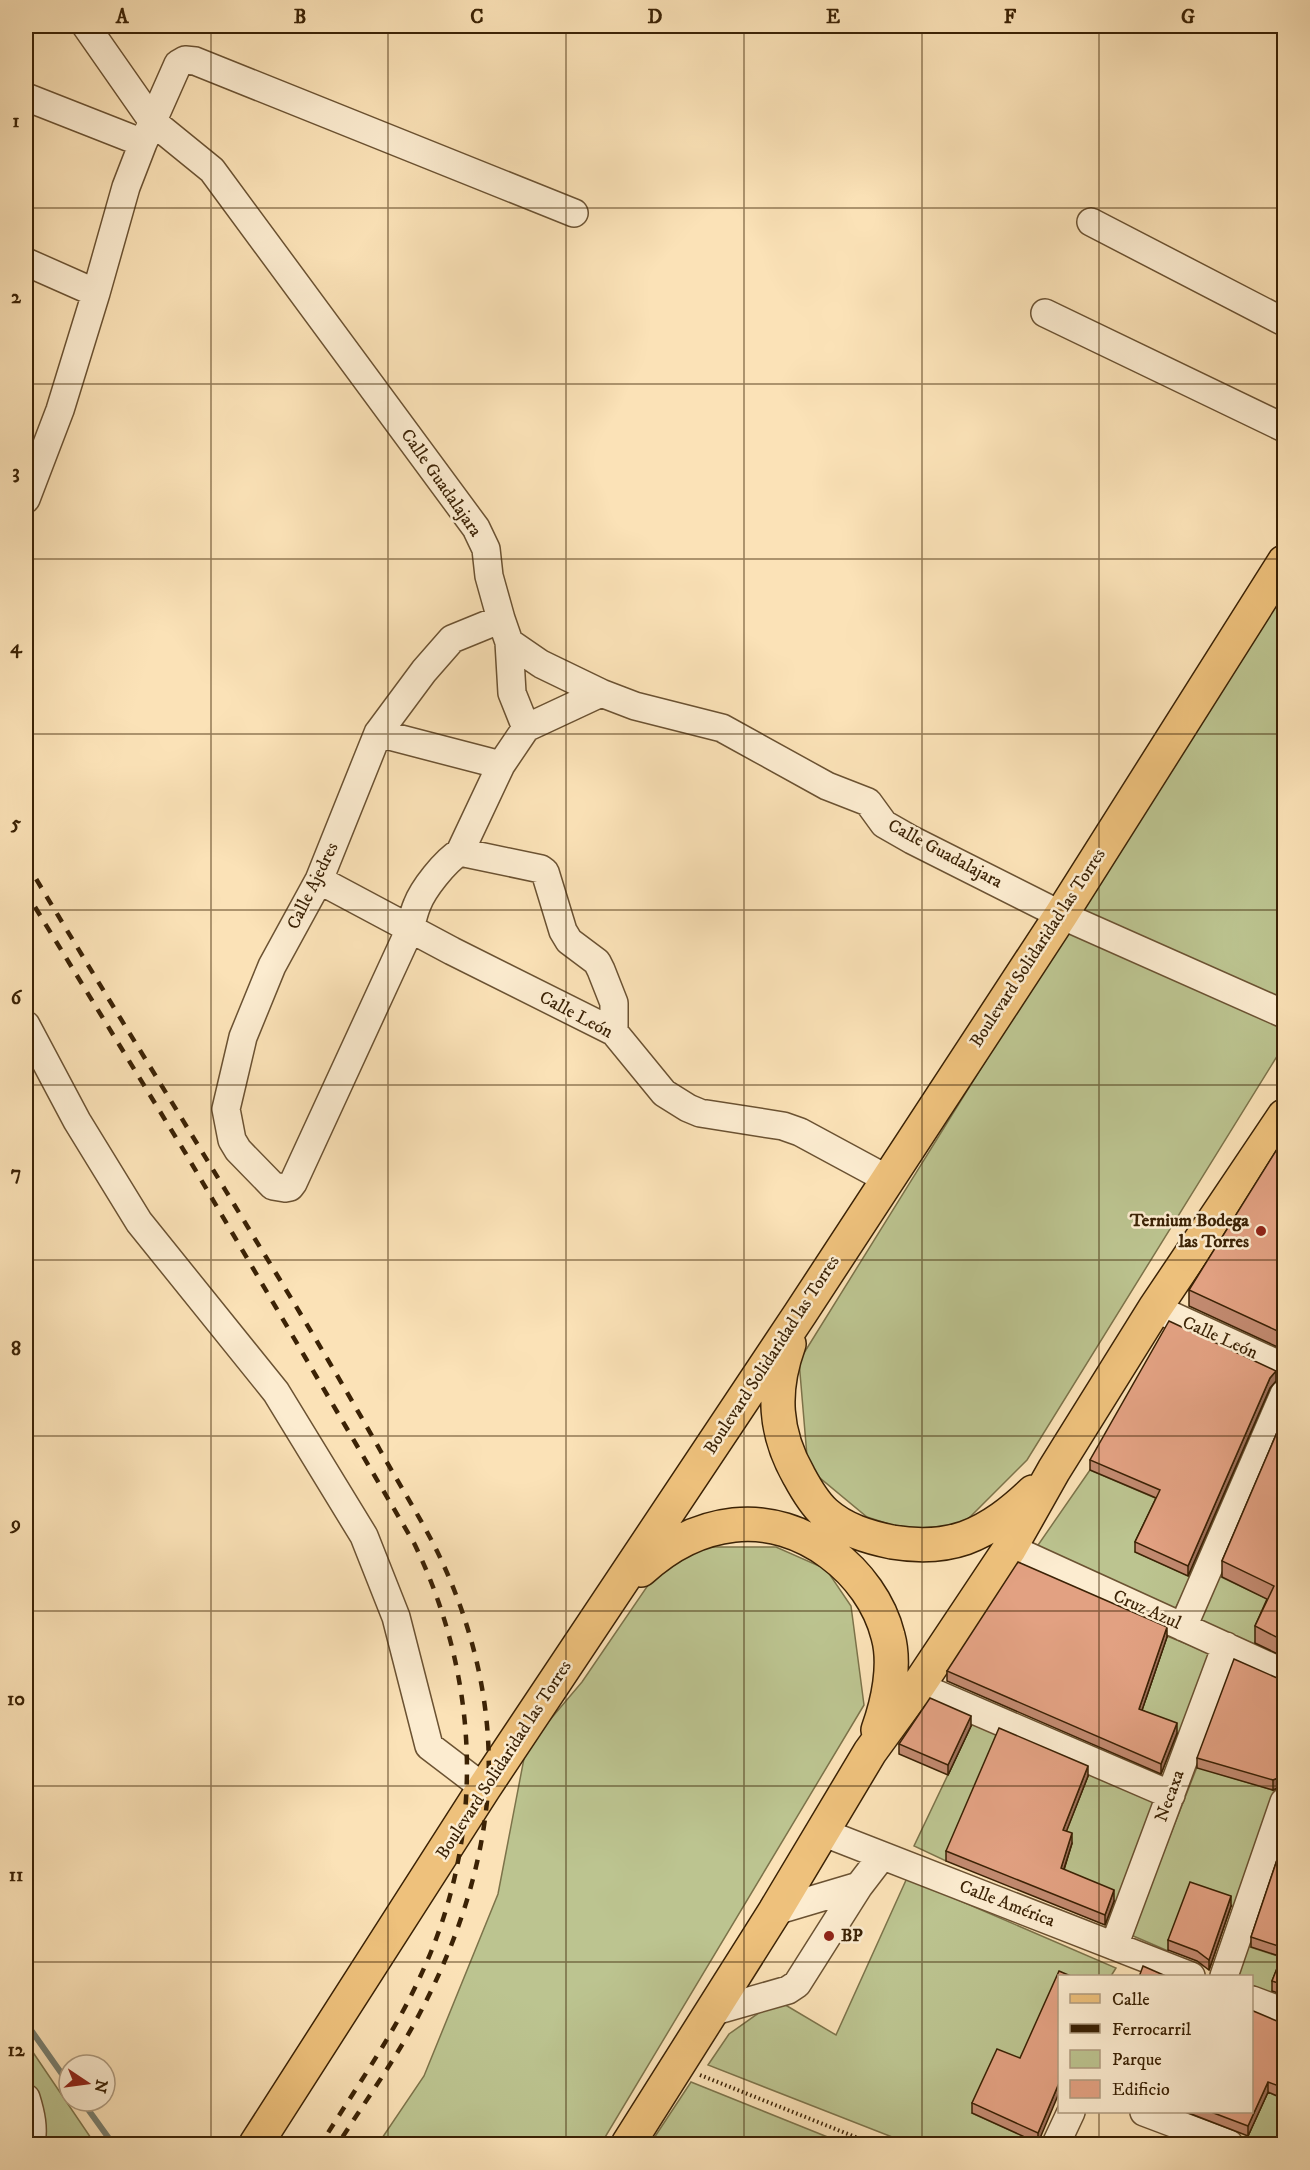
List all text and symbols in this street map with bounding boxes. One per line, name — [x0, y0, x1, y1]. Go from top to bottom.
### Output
text: A — [115, 5, 130, 30]
text: B — [294, 5, 306, 30]
text: C — [470, 5, 484, 30]
text: D — [648, 5, 663, 30]
text: E — [826, 5, 840, 30]
text: F — [1004, 5, 1017, 30]
text: G — [1181, 5, 1195, 30]
text: 1 — [12, 109, 20, 134]
text: 2 — [11, 285, 22, 310]
street label: Calle Guadalajara — [396, 425, 487, 541]
text: 3 — [12, 460, 20, 485]
text: 4 — [10, 635, 23, 660]
text: 5 — [10, 811, 21, 836]
street label: Calle Guadalajara — [884, 815, 1006, 894]
street label: Calle Ajedres — [282, 839, 344, 933]
street label: Boulevard Solidaridad las Torres — [965, 845, 1111, 1051]
text: 6 — [11, 986, 23, 1011]
street label: Calle León — [535, 986, 617, 1044]
text: 7 — [11, 1161, 21, 1186]
place label: Ternium Bodega las Torres — [1129, 1210, 1249, 1253]
marker: Ternium Bodega las Torres — [1254, 1224, 1268, 1238]
street label: Boulevard Solidaridad las Torres — [699, 1252, 845, 1458]
street label: Calle León — [1179, 1312, 1262, 1365]
text: 8 — [11, 1337, 21, 1362]
text: 9 — [9, 1512, 21, 1537]
street label: Cruz Azul — [1110, 1585, 1185, 1635]
street label: Boulevard Solidaridad las Torres — [431, 1657, 577, 1863]
text: 10 — [7, 1687, 25, 1712]
street label: Necaxa — [1150, 1767, 1190, 1825]
text: 11 — [9, 1863, 23, 1888]
street label: Calle América — [956, 1876, 1058, 1932]
place label: BP — [841, 1925, 863, 1947]
marker: BP — [822, 1929, 836, 1943]
legend — [1058, 1975, 1253, 2113]
text: Calle — [1112, 1989, 1150, 2011]
text: Ferrocarril — [1112, 2019, 1192, 2041]
text: 12 — [7, 2038, 26, 2063]
text: Parque — [1112, 2049, 1162, 2071]
north arrow — [57, 2053, 117, 2113]
text: N — [89, 2077, 112, 2095]
text: Edificio — [1112, 2079, 1170, 2101]

